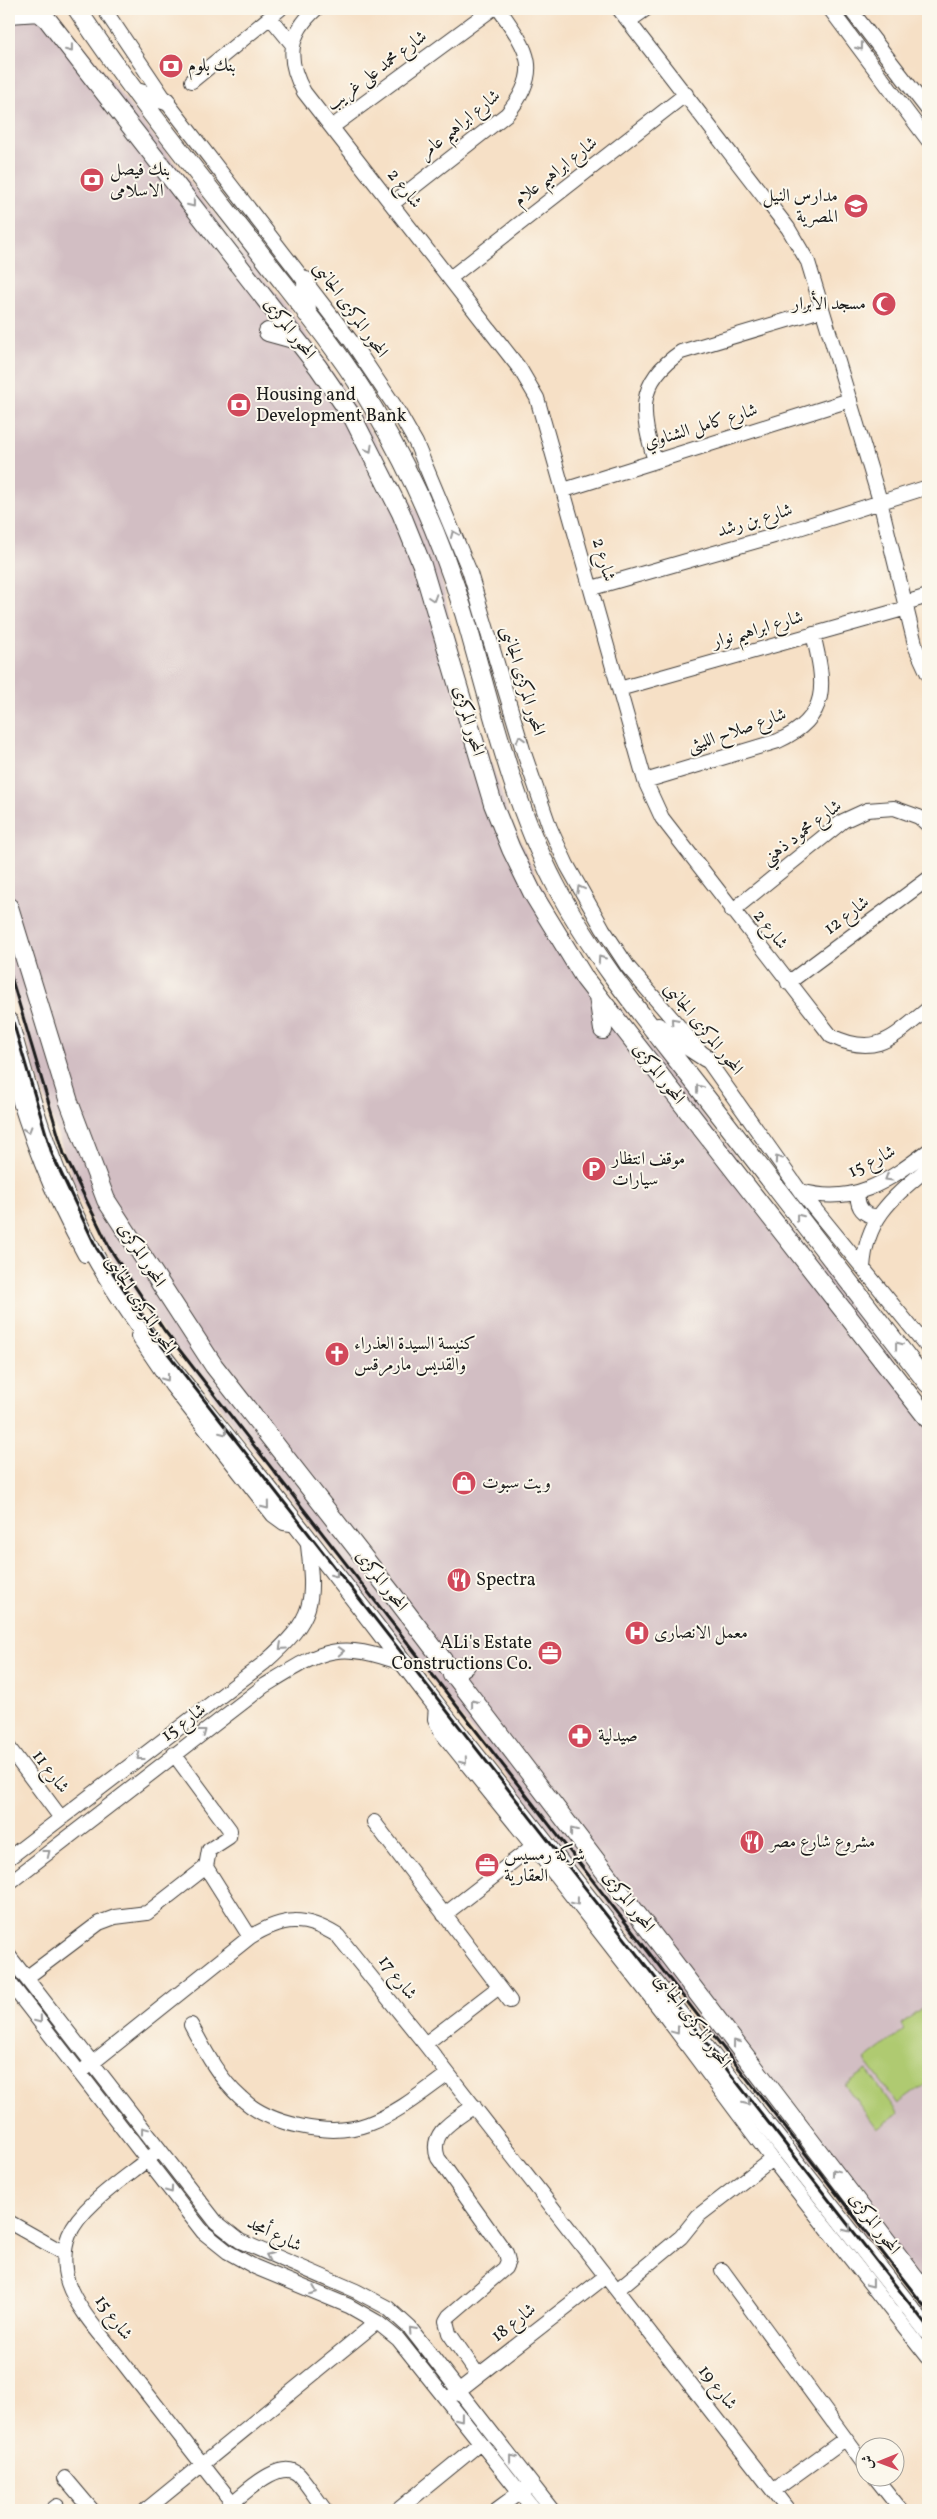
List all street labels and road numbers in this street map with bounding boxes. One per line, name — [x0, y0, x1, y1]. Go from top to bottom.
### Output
street label: شارع محمد على غريب — [321, 25, 433, 118]
street label: شارع ابراهيم عامر — [414, 84, 509, 169]
street label: شارع ابراهيم علام — [509, 131, 606, 216]
street label: شارع 2 — [380, 164, 428, 215]
street label: المحور المركزى الجانبى — [306, 257, 394, 363]
street label: المحور المركزى — [257, 293, 321, 365]
street label: شارع كامل الشناوي — [641, 398, 761, 457]
street label: شارع بن رشد — [714, 498, 796, 545]
street label: شارع 2 — [584, 535, 621, 585]
street label: شارع ابراهيم نوار — [708, 605, 808, 659]
street label: المحور المركزى الجانبى — [493, 623, 551, 739]
street label: المحور المركزى — [446, 683, 490, 759]
street label: شارع صلاح الليثى — [684, 702, 791, 762]
street label: شارع محمود ذهني — [756, 794, 849, 874]
street label: شارع 12 — [819, 891, 876, 942]
street label: شارع 2 — [746, 905, 794, 956]
street label: المحور المركزى الجانبى — [659, 978, 747, 1080]
street label: المحور المركزى — [627, 1039, 689, 1109]
street label: شارع 15 — [844, 1139, 901, 1185]
street label: المحور المركزى — [111, 1218, 171, 1292]
street label: المحور المركزى الجانبى — [99, 1251, 181, 1360]
street label: المحور المركزى — [349, 1545, 413, 1617]
street label: شارع 15 — [156, 1698, 212, 1749]
street label: شارع 11 — [25, 1745, 75, 1800]
street label: المحور المركزى — [596, 1866, 660, 1938]
street label: شارع 17 — [371, 1950, 422, 2006]
street label: المحور المركزى الجانبى — [648, 1968, 736, 2074]
street label: المحور المركزى — [842, 2188, 906, 2261]
street label: شارع أمجد — [242, 2209, 307, 2260]
street label: شارع 15 — [87, 2290, 138, 2346]
street label: شارع 18 — [486, 2297, 542, 2349]
street label: شارع 19 — [691, 2360, 743, 2416]

